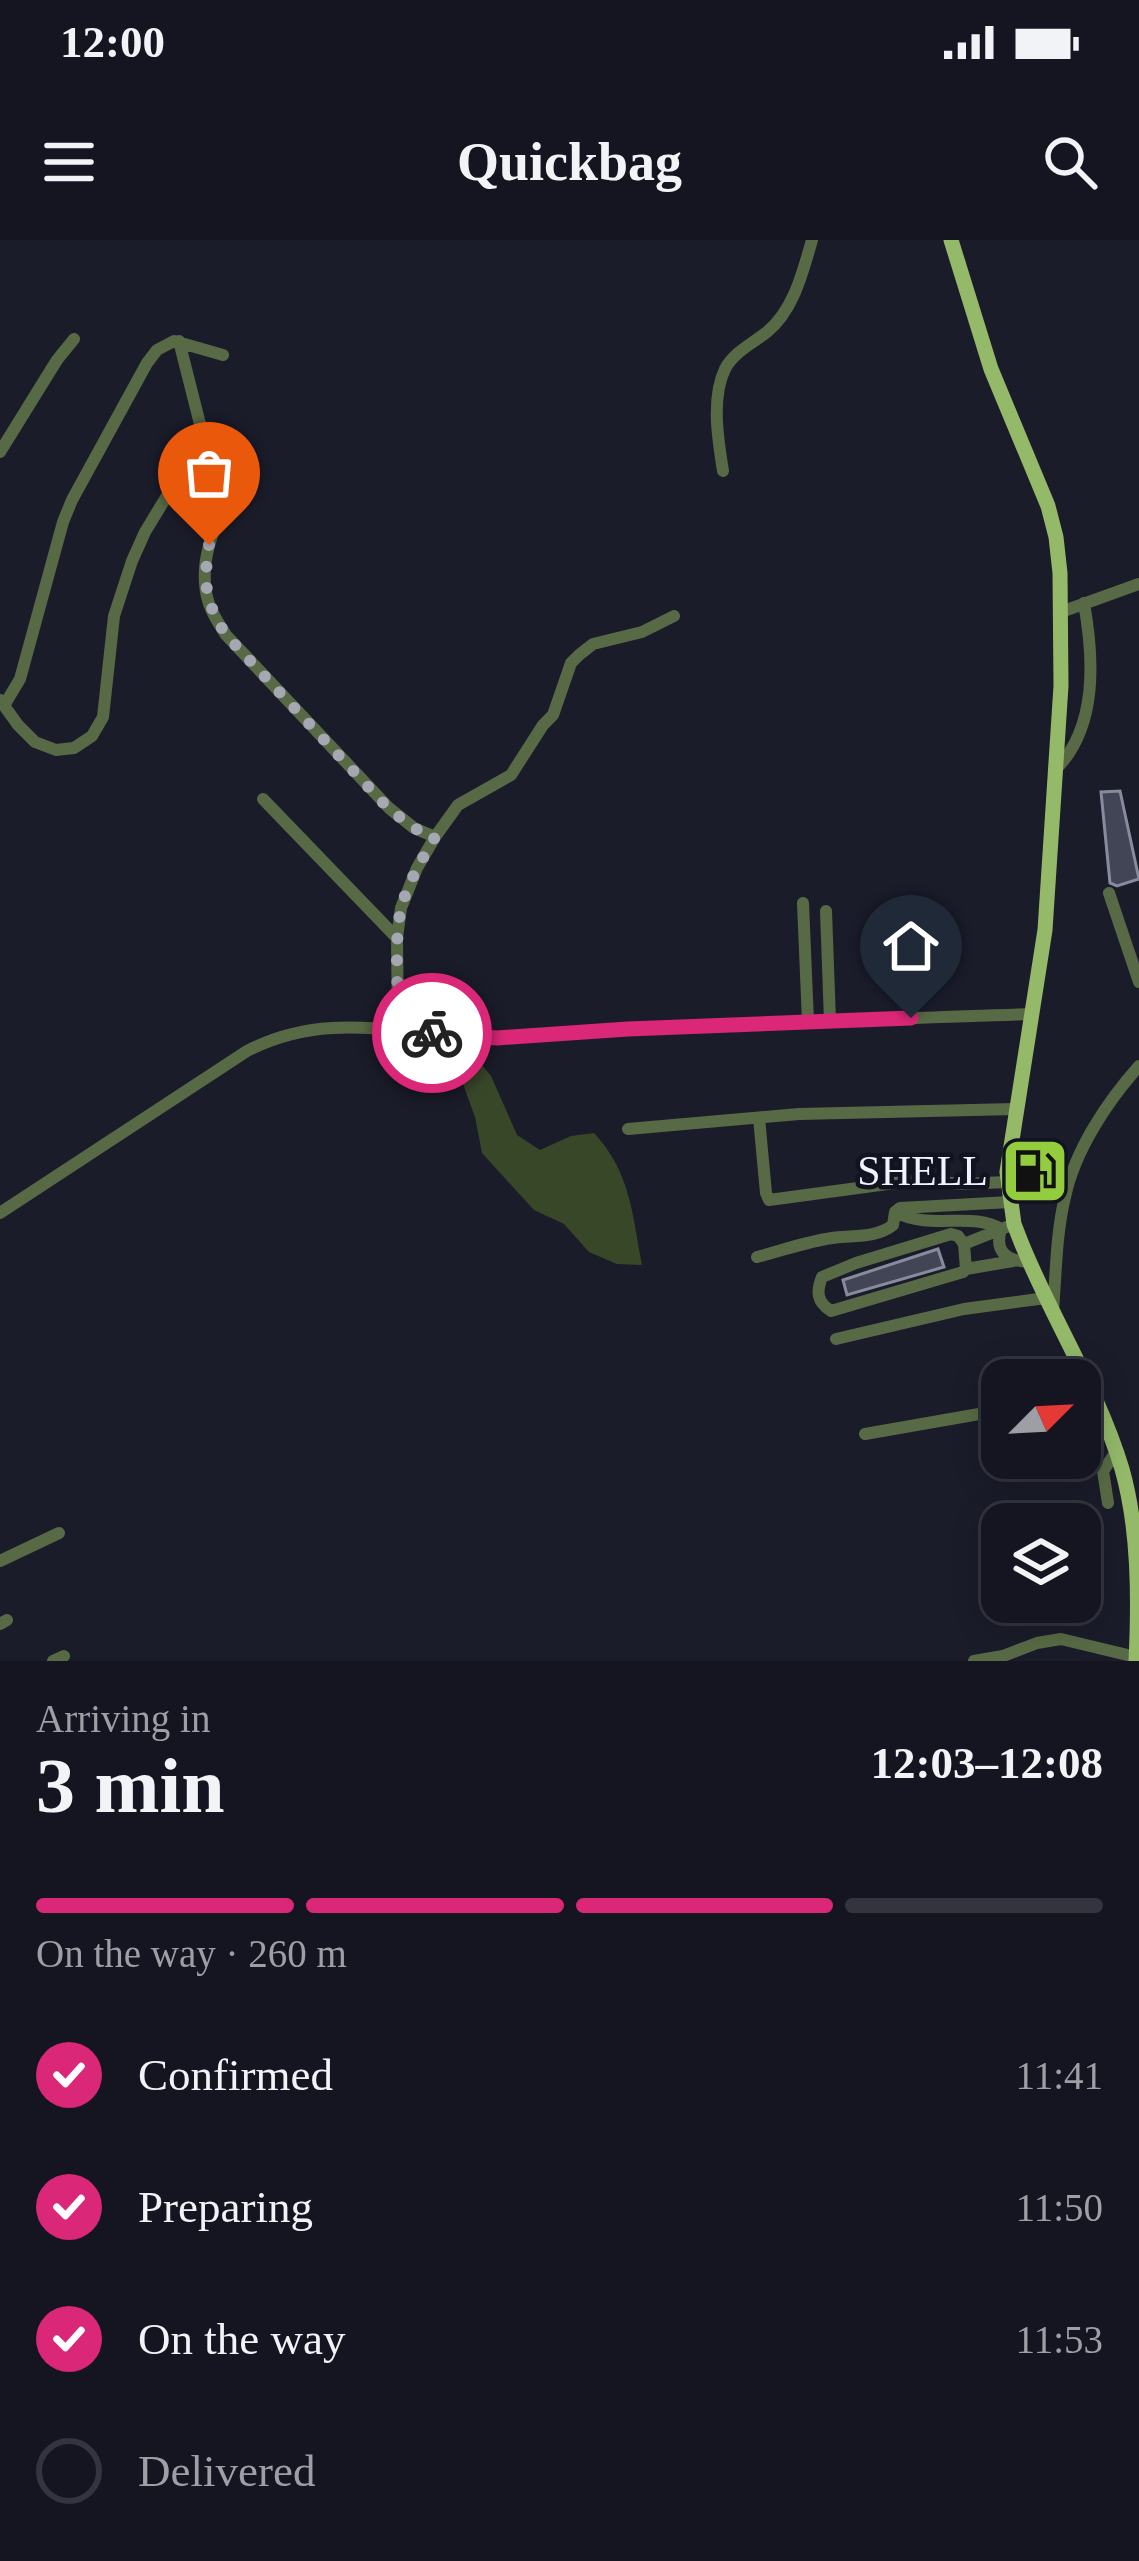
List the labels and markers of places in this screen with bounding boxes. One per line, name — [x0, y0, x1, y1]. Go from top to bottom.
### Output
pin — [158, 422, 260, 545]
pin — [860, 895, 962, 1018]
fuel station icon: SHELL — [1000, 1136, 1070, 1206]
place label: SHELL — [857, 1148, 988, 1194]

